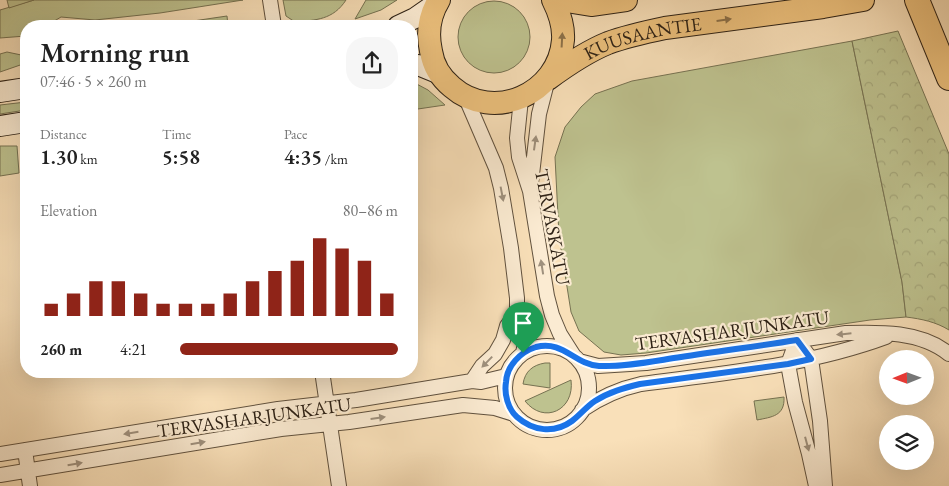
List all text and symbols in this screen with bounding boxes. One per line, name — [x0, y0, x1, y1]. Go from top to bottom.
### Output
street label: KUUSAANTIE — [579, 11, 703, 66]
one-way arrow — [717, 16, 733, 24]
one-way arrow — [559, 32, 567, 48]
text: Morning run — [40, 34, 190, 70]
button: share — [346, 37, 398, 89]
text: 07:46 · 5 × 260 m — [40, 71, 147, 92]
text: Distance — [40, 125, 87, 143]
text: Time — [162, 125, 191, 143]
text: Pace — [284, 125, 308, 143]
one-way arrow — [531, 135, 539, 151]
text: 1.30 — [40, 143, 77, 170]
text: 5:58 — [162, 143, 200, 170]
text: 4:35 — [284, 143, 322, 170]
text: km — [77, 150, 98, 168]
text: /km — [322, 150, 348, 168]
street label: TERVASKATU — [529, 167, 576, 287]
one-way arrow — [499, 186, 507, 202]
text: Elevation — [40, 200, 98, 221]
text: 80–86 m — [343, 200, 398, 221]
one-way arrow — [538, 259, 546, 275]
pin — [502, 302, 544, 353]
street label: TERVASHARJUNKATU — [633, 304, 831, 356]
icon: arrive — [509, 309, 537, 337]
one-way arrow — [836, 330, 852, 338]
text: 260 m — [40, 339, 82, 360]
text: 4:21 — [120, 339, 147, 360]
north arrow — [879, 350, 934, 405]
map controls — [879, 350, 934, 470]
one-way arrow — [481, 356, 493, 368]
street label: TERVASHARJUNKATU — [155, 391, 353, 443]
one-way arrow — [370, 413, 386, 421]
button: layers — [879, 415, 934, 470]
one-way arrow — [123, 429, 139, 437]
one-way arrow — [803, 436, 811, 451]
one-way arrow — [190, 438, 206, 446]
one-way arrow — [68, 459, 84, 467]

